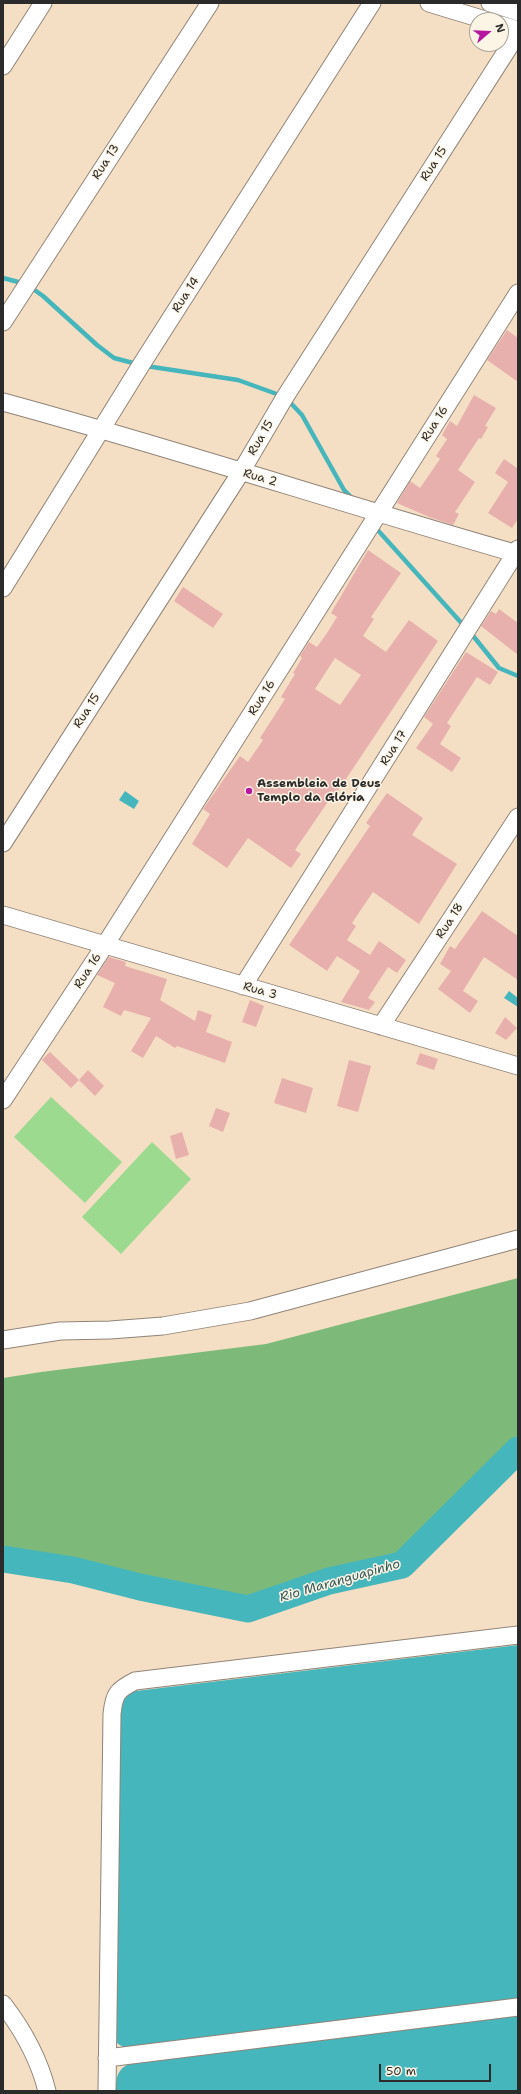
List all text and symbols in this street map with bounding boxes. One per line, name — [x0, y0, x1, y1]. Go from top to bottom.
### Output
north arrow — [469, 12, 509, 52]
text: N — [491, 22, 508, 35]
street label: Rua 13 — [89, 142, 123, 182]
street label: Rua 15 — [417, 144, 451, 184]
street label: Rua 14 — [169, 275, 203, 315]
street label: Rua 16 — [418, 403, 452, 445]
street label: Rua 15 — [245, 418, 277, 458]
street label: Rua 2 — [241, 466, 279, 490]
street label: Rua 16 — [245, 677, 279, 719]
street label: Rua 15 — [70, 691, 104, 731]
street label: Rua 17 — [378, 728, 410, 768]
place label: Assembleia de Deus Templo da Glória — [257, 777, 381, 805]
marker: Assembleia de Deus Templo da Glória — [244, 786, 254, 796]
street label: Rua 18 — [433, 900, 467, 942]
street label: Rua 16 — [71, 951, 105, 991]
street label: Rua 3 — [241, 979, 279, 1003]
water label: Rio Maranguapinho — [278, 1556, 402, 1606]
scale bar — [381, 2056, 493, 2082]
text: 50 m — [386, 2063, 416, 2079]

